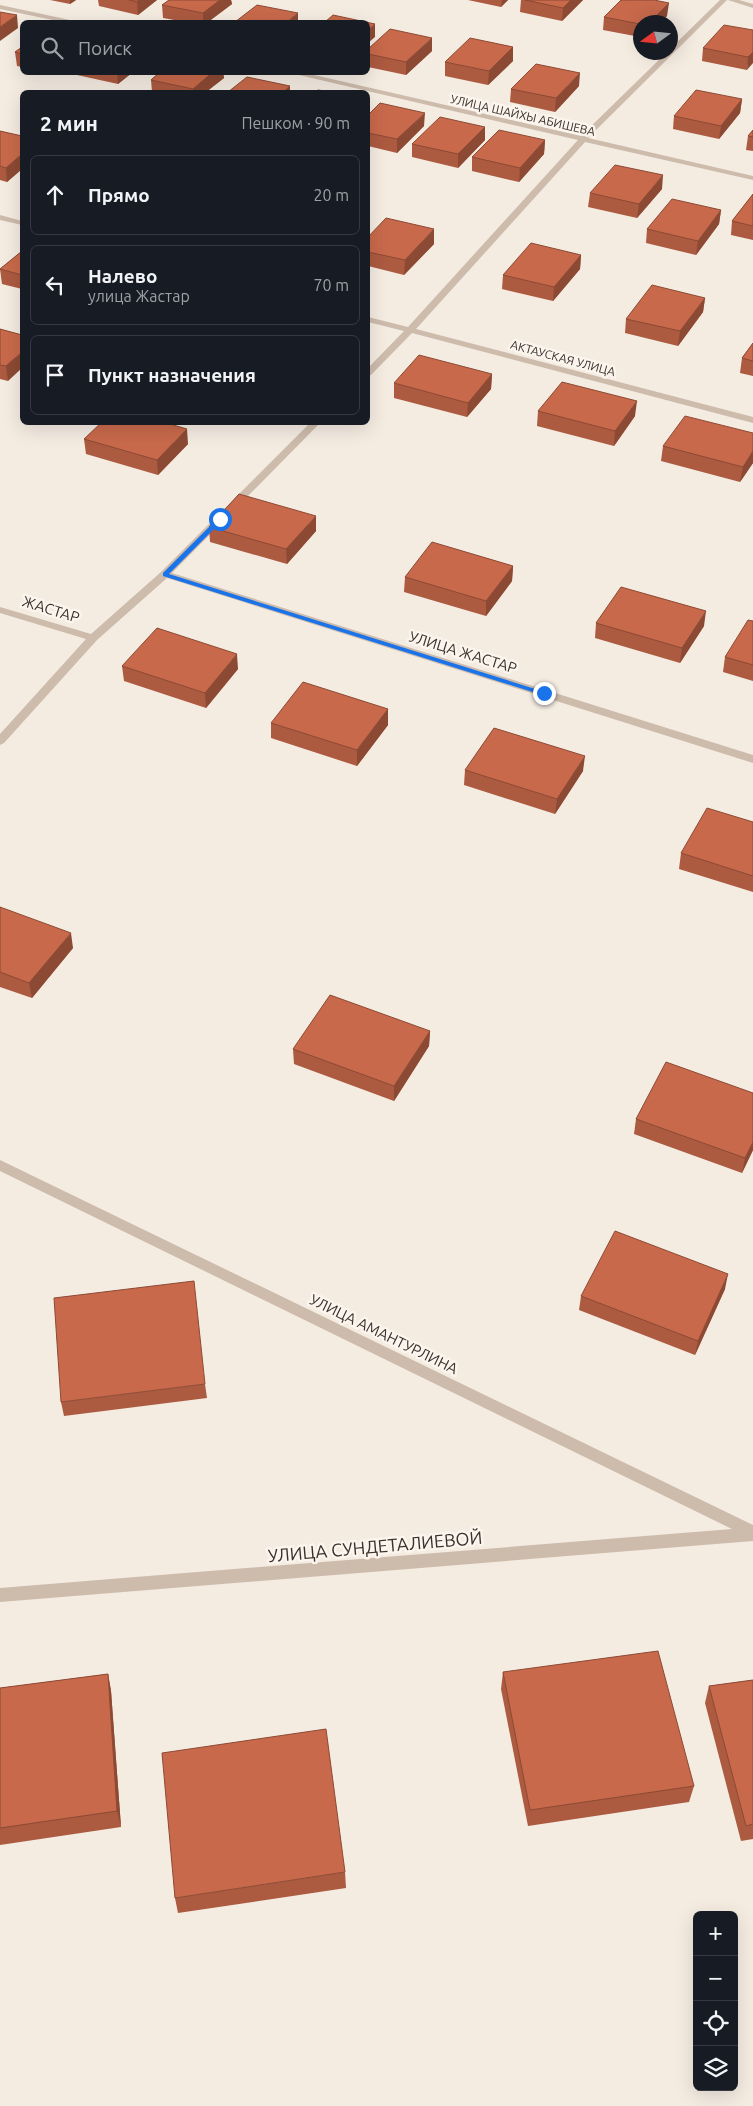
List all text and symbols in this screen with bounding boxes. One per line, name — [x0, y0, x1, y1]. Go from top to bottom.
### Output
north arrow — [633, 15, 678, 60]
search box — [20, 20, 370, 75]
icon: search — [38, 34, 66, 62]
text: Поиск — [78, 37, 132, 59]
street label: УЛИЦА ШАЙХЫ АБИШЕВА — [449, 92, 597, 138]
text: 2 мин — [40, 111, 98, 135]
text: Пешком · 90 m — [241, 114, 350, 132]
icon: ahead — [41, 181, 69, 209]
text: Прямо — [88, 184, 150, 206]
text: 20 m — [313, 186, 349, 204]
text: Налево — [88, 265, 157, 287]
icon: left — [41, 271, 69, 299]
text: 70 m — [313, 276, 349, 294]
text: улица Жастар — [88, 287, 190, 305]
street label: АКТАУСКАЯ УЛИЦА — [509, 338, 617, 378]
icon: arrive — [41, 361, 69, 389]
text: Пункт назначения — [88, 364, 256, 386]
route start — [209, 508, 232, 531]
street label: ЖАСТАР — [20, 592, 82, 626]
street label: УЛИЦА ЖАСТАР — [407, 628, 519, 676]
route end — [533, 682, 556, 705]
street label: УЛИЦА АМАНТУРЛИНА — [307, 1291, 461, 1377]
street label: УЛИЦА СУНДЕТАЛИЕВОЙ — [267, 1527, 483, 1565]
map controls — [693, 1911, 738, 2091]
button: + — [693, 1911, 738, 1956]
button: − — [693, 1956, 738, 2001]
button: locate — [693, 2001, 738, 2046]
button: layers — [693, 2046, 738, 2091]

